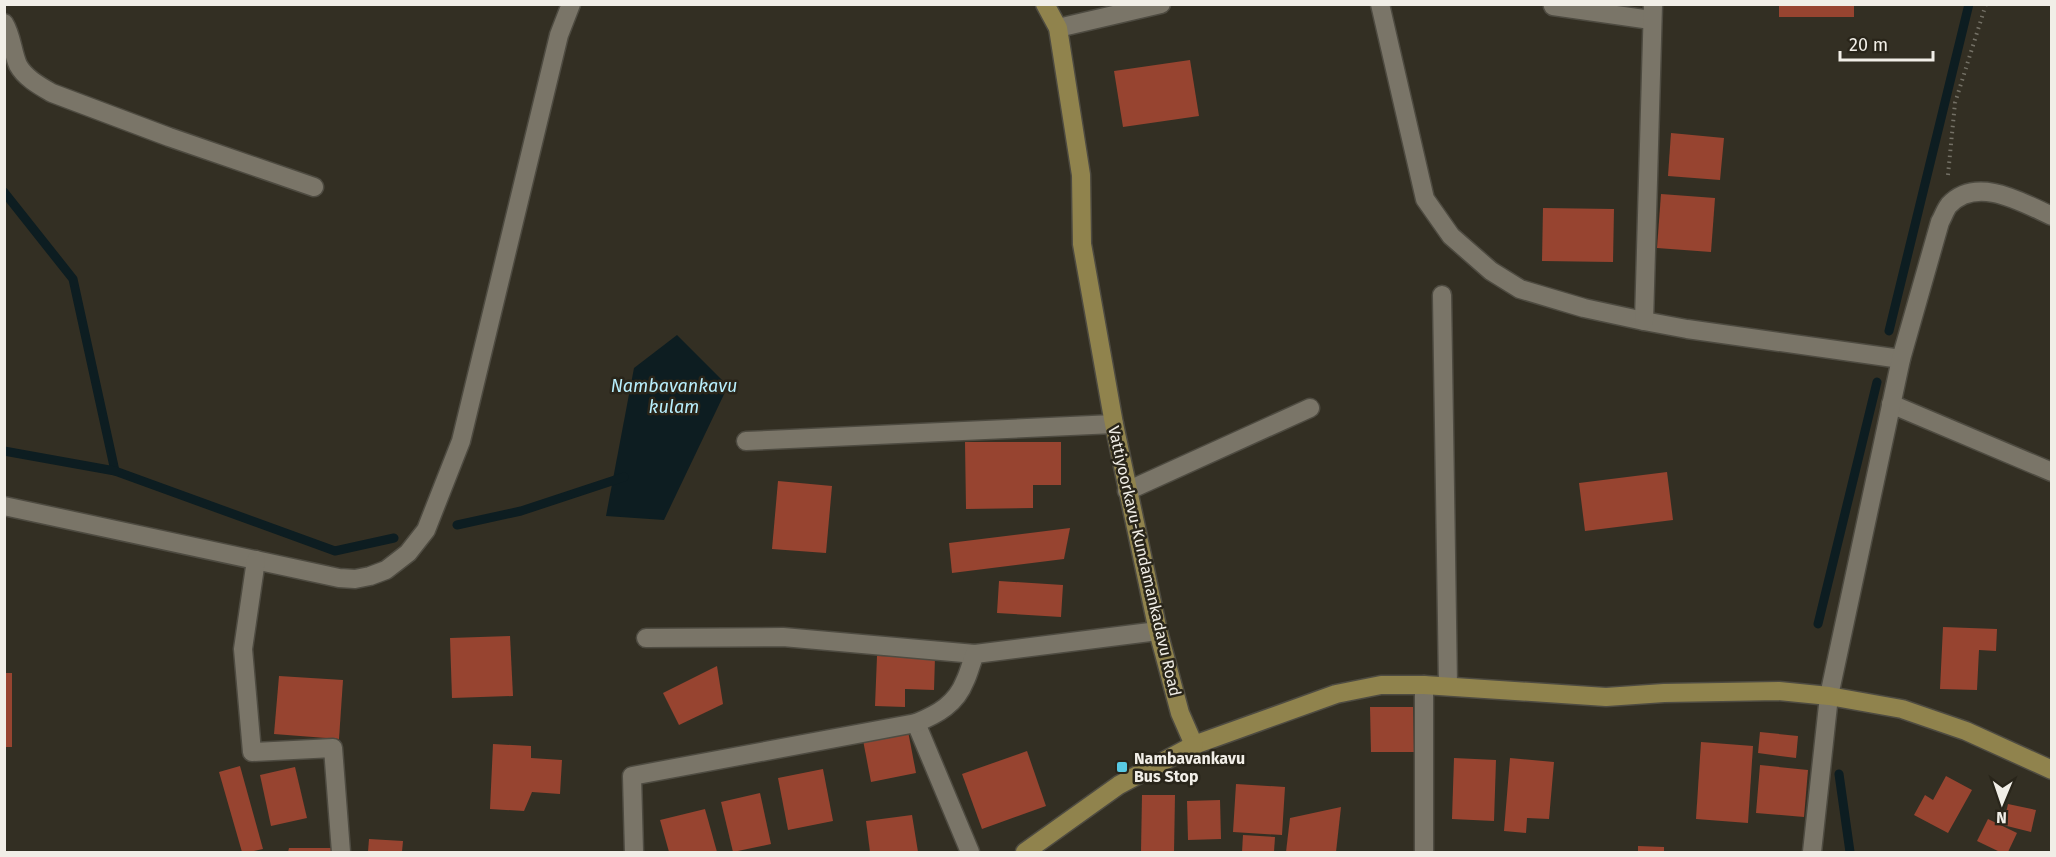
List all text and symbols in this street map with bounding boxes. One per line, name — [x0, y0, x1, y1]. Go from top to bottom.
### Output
scale bar — [1840, 24, 1933, 62]
text: 20 m — [1849, 34, 1888, 56]
water label: Nambavankavu kulam — [611, 375, 737, 418]
street label: Vattiyoorkavu-Kundamankadavu Road — [1104, 424, 1185, 698]
place label: Nambavankavu Bus Stop — [1134, 749, 1245, 786]
marker: Nambavankavu Bus Stop — [1115, 760, 1129, 774]
north arrow — [1972, 773, 2032, 833]
text: N — [1996, 808, 2007, 827]

